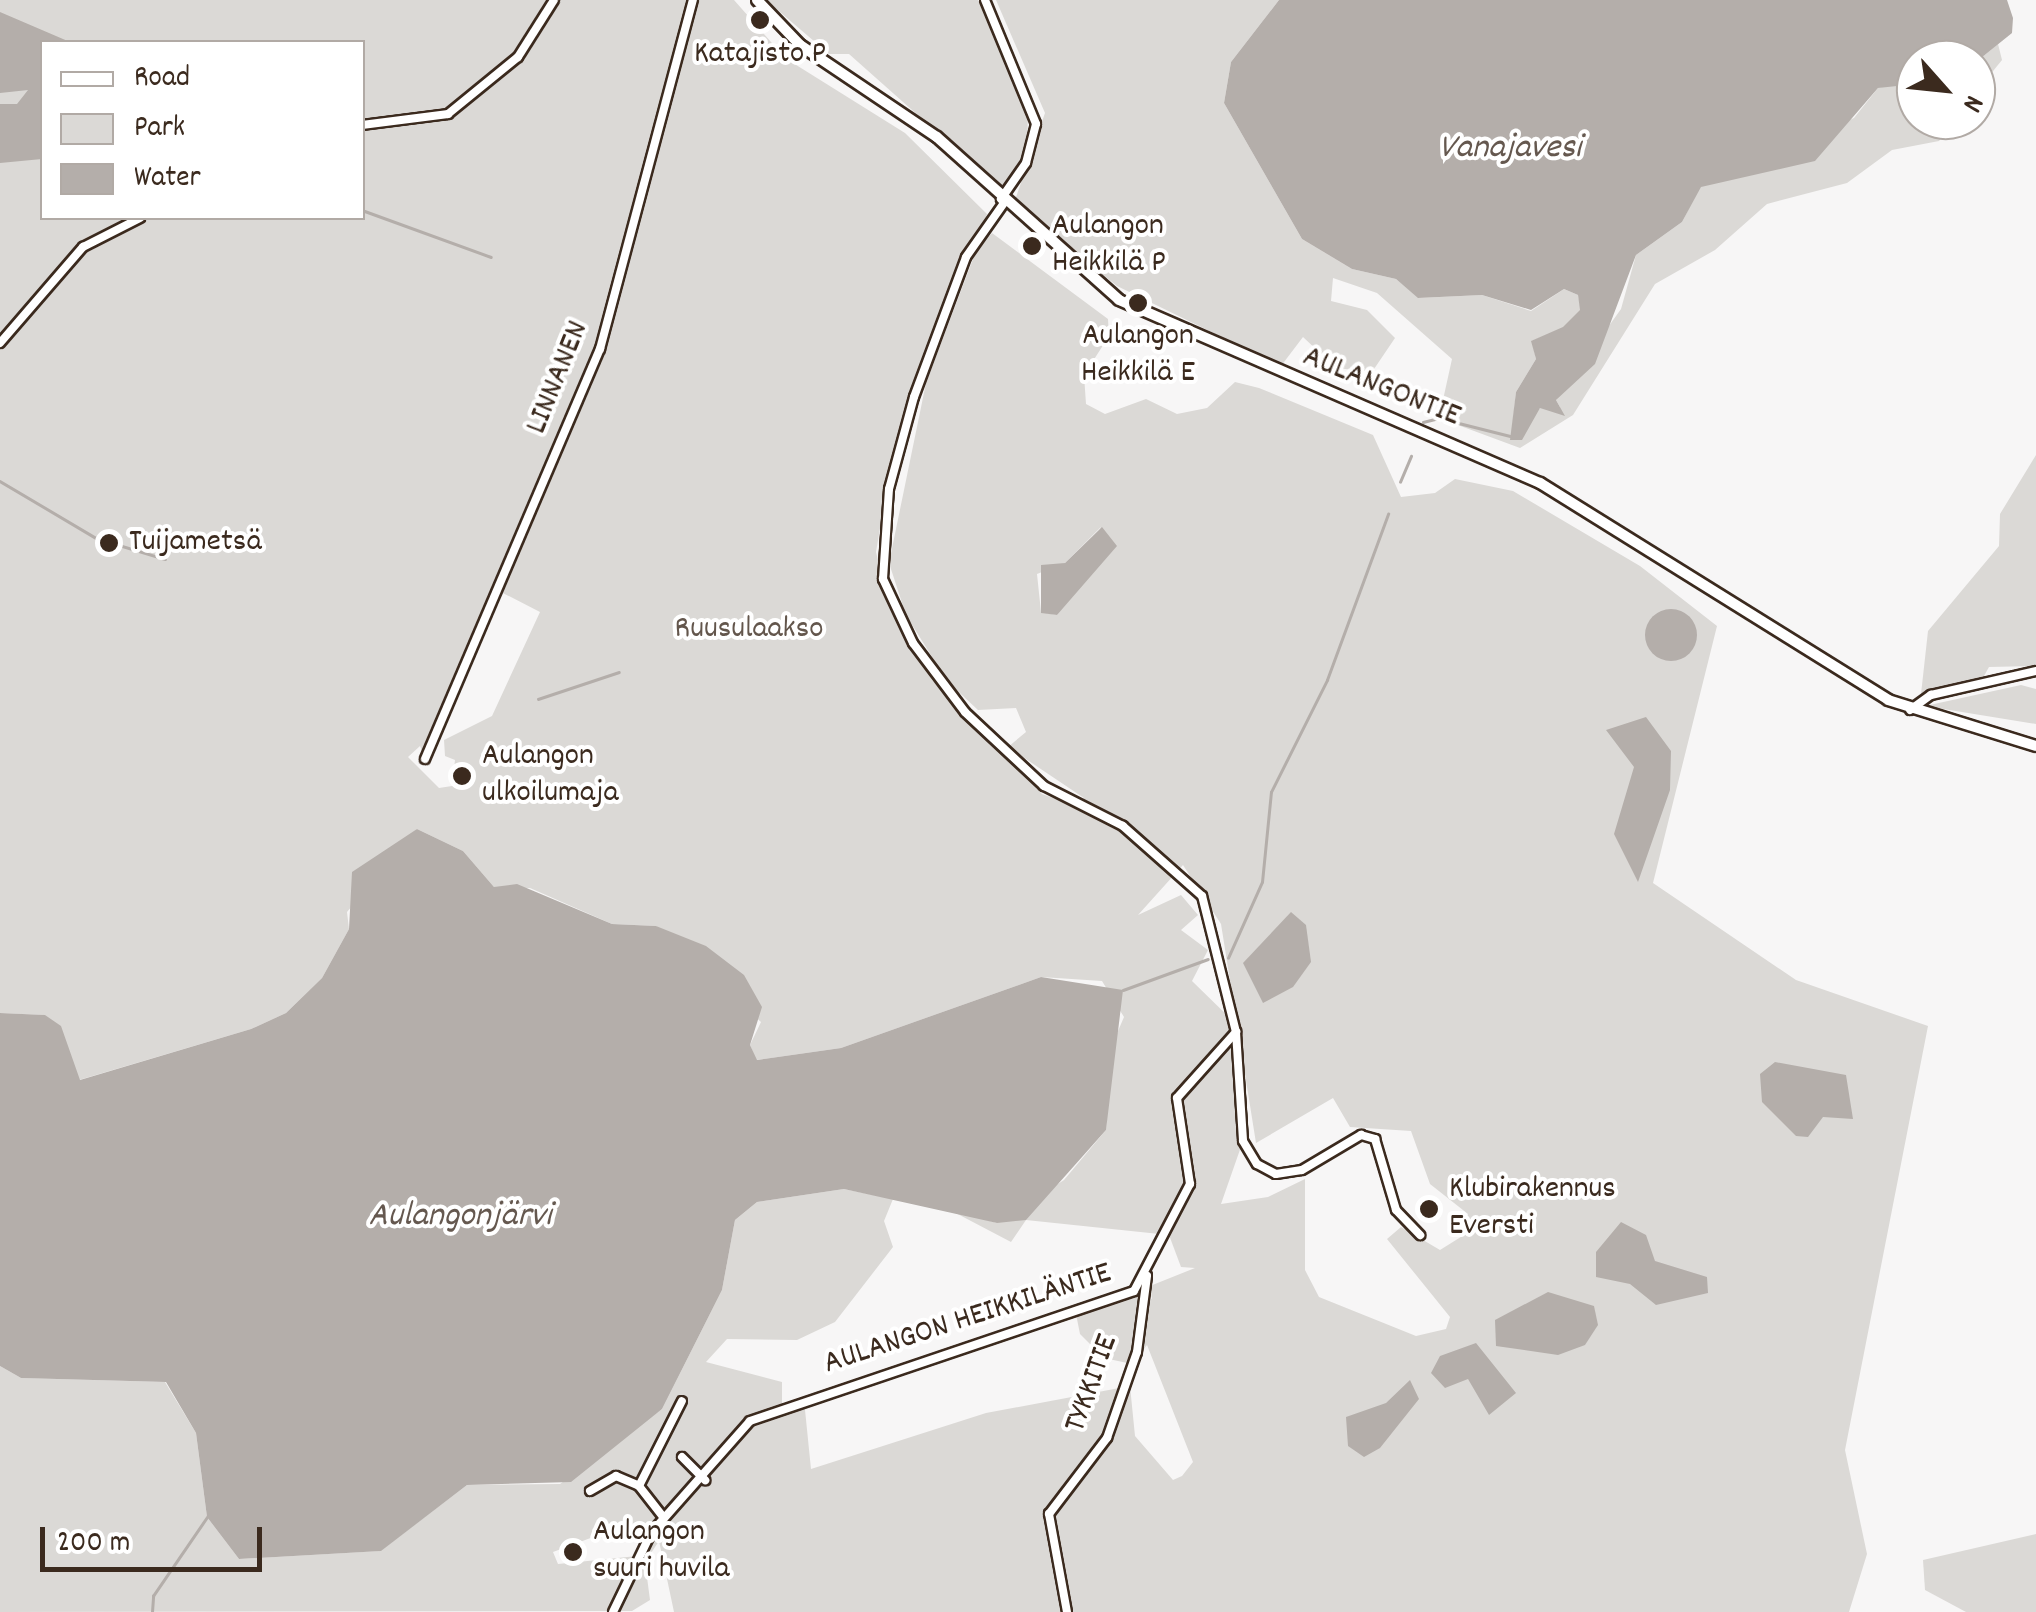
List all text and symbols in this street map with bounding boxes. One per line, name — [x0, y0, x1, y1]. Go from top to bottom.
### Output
marker: Katajisto P — [749, 9, 771, 31]
place label: Katajisto P — [694, 36, 826, 74]
legend — [40, 40, 365, 220]
north arrow — [1896, 40, 1996, 140]
text: Road — [134, 58, 190, 101]
text: N — [1950, 87, 1992, 118]
text: Park — [134, 108, 185, 151]
water label: Vanajavesi — [1439, 128, 1581, 170]
text: Water — [134, 158, 201, 201]
place label: Aulangon Heikkilä P — [1052, 209, 1166, 284]
marker: Aulangon Heikkilä P — [1021, 235, 1043, 257]
marker: Aulangon Heikkilä E — [1127, 292, 1149, 314]
street label: LINNANEN — [519, 316, 599, 440]
place label: Aulangon Heikkilä E — [1081, 319, 1195, 394]
street label: AULANGONTIE — [1296, 339, 1466, 437]
place label: Tuijametsä — [129, 524, 262, 562]
marker: Tuijametsä — [98, 532, 120, 554]
park label: Ruusulaakso — [675, 611, 823, 649]
place label: Aulangon ulkoilumaja — [482, 739, 618, 814]
marker: Aulangon ulkoilumaja — [451, 765, 473, 787]
place label: Klubirakennus Eversti — [1449, 1172, 1616, 1247]
water label: Aulangonjärvi — [369, 1196, 551, 1238]
marker: Klubirakennus Eversti — [1418, 1198, 1440, 1220]
street label: AULANGON HEIKKILÄNTIE — [819, 1255, 1117, 1385]
street label: TYKKITIE — [1058, 1330, 1128, 1438]
scale bar — [45, 1507, 268, 1569]
place label: Aulangon suuri huvila — [593, 1515, 729, 1590]
text: 200 m — [57, 1523, 130, 1566]
marker: Aulangon suuri huvila — [562, 1541, 584, 1563]

